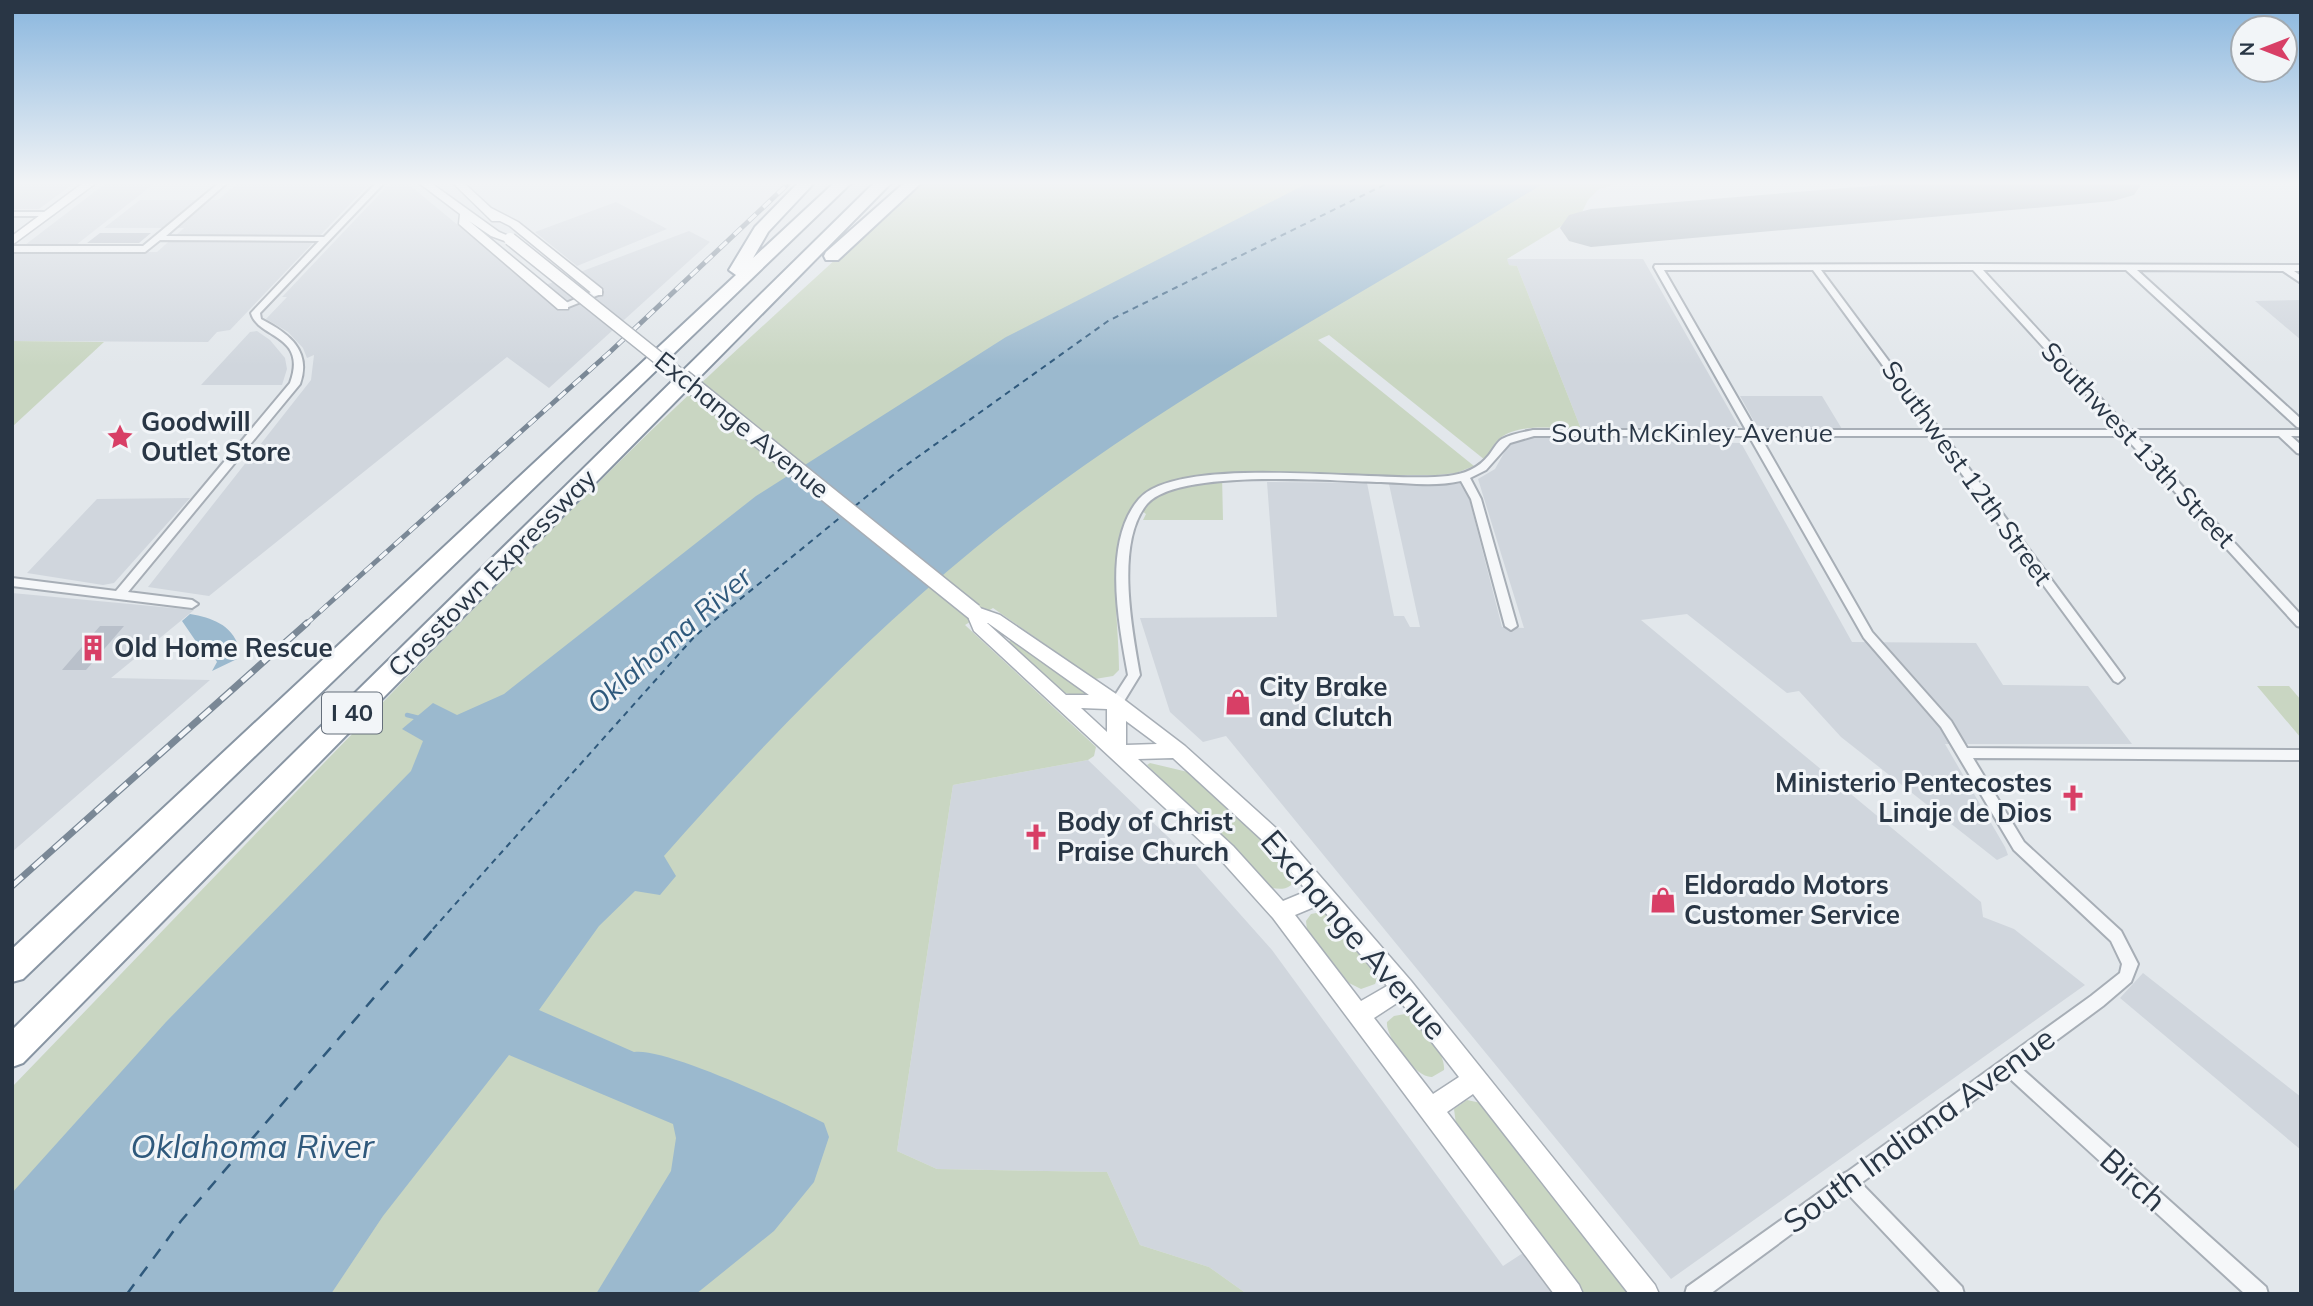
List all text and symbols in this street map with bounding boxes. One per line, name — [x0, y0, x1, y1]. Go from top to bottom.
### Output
north arrow — [2229, 14, 2299, 84]
text: N — [2235, 42, 2259, 56]
street label: Southwest 13th Street — [2034, 335, 2242, 555]
street label: Exchange Avenue — [648, 344, 836, 505]
street label: Southwest 12th Street — [1875, 354, 2060, 591]
place label: Goodwill Outlet Store — [141, 405, 291, 468]
street label: South McKinley Avenue — [1551, 416, 1833, 449]
place icon: Goodwill Outlet Store — [105, 422, 135, 452]
street label: Crosstown Expressway — [381, 461, 603, 684]
water label: Oklahoma River — [579, 557, 760, 721]
place label: Old Home Rescue — [114, 631, 333, 664]
building icon: Old Home Rescue — [78, 633, 108, 663]
place label: City Brake and Clutch — [1259, 670, 1393, 733]
shop icon: City Brake and Clutch — [1223, 687, 1253, 717]
road number: I 40 — [322, 692, 382, 734]
place label: Ministerio Pentecostes Linaje de Dios — [1775, 766, 2052, 829]
church icon: Ministerio Pentecostes Linaje de Dios — [2058, 783, 2088, 813]
place label: Body of Christ Praise Church — [1057, 805, 1233, 868]
street label: Exchange Avenue — [1253, 821, 1457, 1047]
church icon: Body of Christ Praise Church — [1021, 822, 1051, 852]
place label: Eldorado Motors Customer Service — [1684, 868, 1900, 931]
shop icon: Eldorado Motors Customer Service — [1648, 885, 1678, 915]
street label: South Indiana Avenue — [1775, 1017, 2062, 1241]
water label: Oklahoma River — [130, 1125, 376, 1166]
street label: Birch — [2092, 1139, 2175, 1219]

